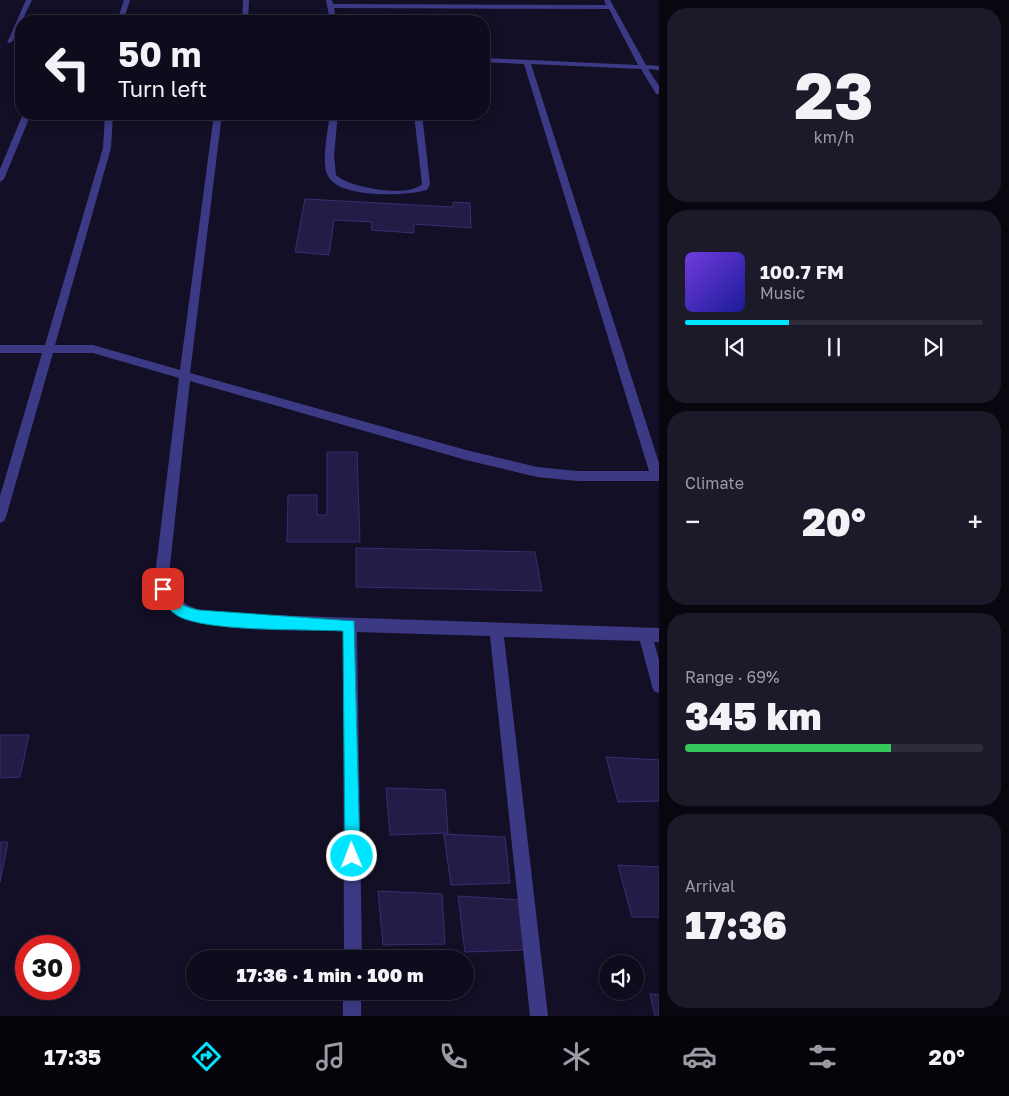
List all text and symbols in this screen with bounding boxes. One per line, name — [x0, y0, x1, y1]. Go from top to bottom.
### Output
text: 50 m — [118, 33, 201, 75]
icon: left — [35, 35, 100, 100]
text: 23 — [794, 55, 874, 133]
text: Turn left — [118, 75, 207, 102]
text: km/h — [814, 127, 854, 147]
text: 100.7 FM — [760, 260, 844, 283]
text: Music — [760, 283, 805, 303]
icon: previous — [721, 333, 749, 361]
icon: pause — [820, 333, 848, 361]
icon: next — [919, 333, 947, 361]
text: Climate — [685, 473, 744, 493]
text: 20° — [802, 499, 866, 544]
text: − — [685, 505, 700, 538]
text: + — [968, 505, 983, 538]
pin — [142, 568, 184, 610]
icon: arrive — [149, 575, 177, 603]
text: Range · 69% — [685, 667, 779, 687]
text: 345 km — [685, 693, 822, 738]
position arrow — [325, 829, 377, 881]
text: Arrival — [685, 876, 735, 896]
text: 17:36 — [685, 902, 787, 947]
speed limit sign: 30 — [15, 935, 80, 1000]
map controls — [599, 955, 644, 1000]
button: sound — [599, 955, 644, 1000]
text: 17:36 · 1 min · 100 m — [236, 963, 424, 986]
icon: directions — [189, 1039, 224, 1074]
icon: music — [313, 1039, 348, 1074]
icon: phone — [436, 1039, 471, 1074]
icon: climate — [559, 1039, 594, 1074]
icon: car — [682, 1039, 717, 1074]
icon: filters — [805, 1039, 840, 1074]
text: 17:35 — [44, 1043, 101, 1070]
text: 20° — [928, 1043, 965, 1070]

